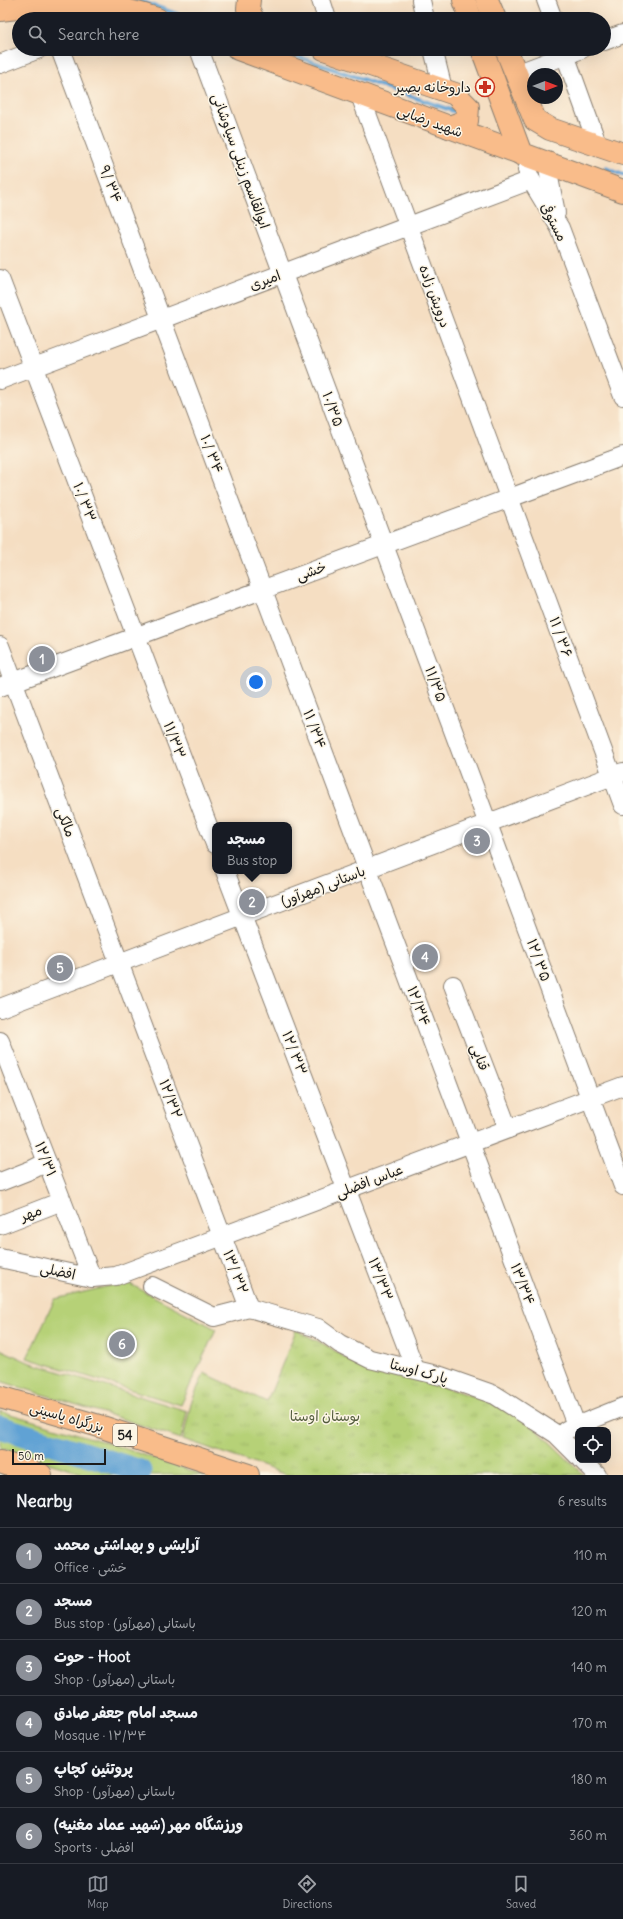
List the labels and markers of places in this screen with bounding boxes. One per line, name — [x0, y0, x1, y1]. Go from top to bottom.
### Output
pharmacy icon: داروخانه بصیر — [474, 76, 496, 98]
place label: داروخانه بصیر — [394, 78, 471, 97]
pin: 1 — [29, 644, 55, 674]
pin: 3 — [464, 826, 490, 856]
pin: 2 — [239, 887, 265, 917]
pin: 4 — [412, 942, 438, 972]
pin: 5 — [47, 953, 73, 983]
pin: 6 — [109, 1329, 135, 1359]

